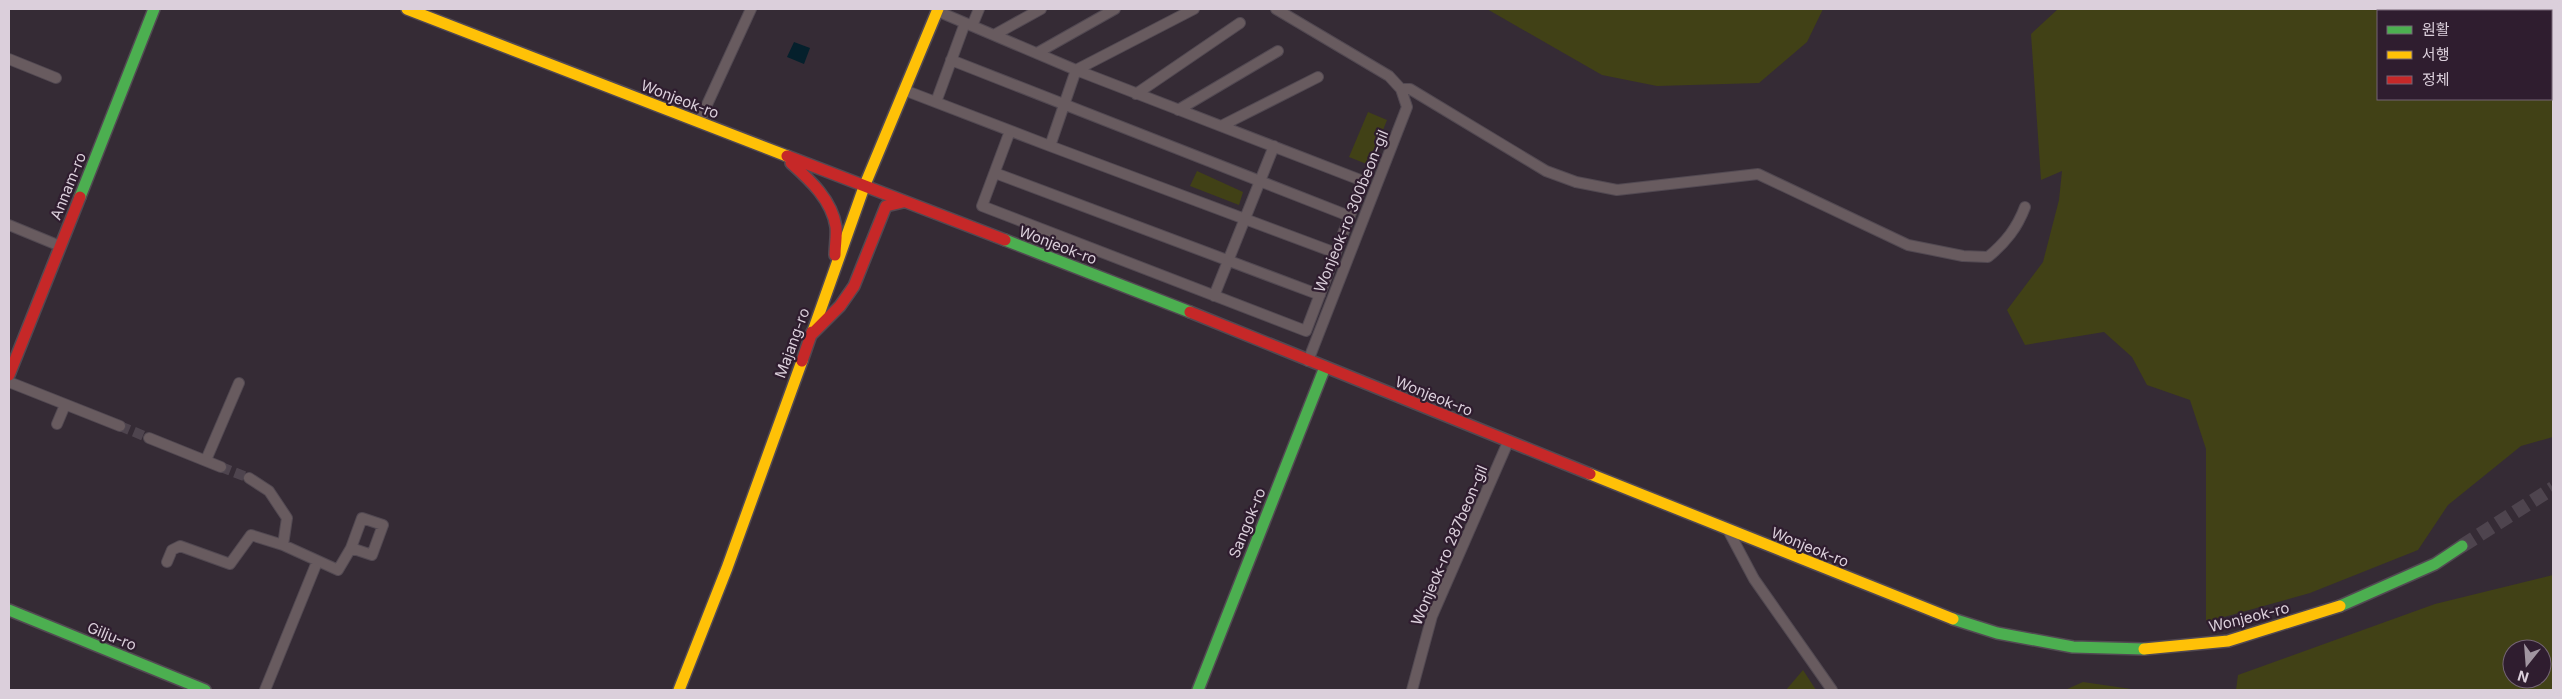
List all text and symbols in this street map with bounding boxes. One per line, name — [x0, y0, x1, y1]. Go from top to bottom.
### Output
legend — [2377, 10, 2552, 100]
text: 원활 — [2422, 20, 2450, 39]
text: 서행 — [2422, 45, 2450, 64]
text: 정체 — [2422, 70, 2450, 89]
street label: Wonjeok-ro — [638, 75, 722, 123]
street label: Wonjeok-ro 300beon-gil — [1310, 127, 1392, 295]
street label: Annam-ro — [46, 150, 90, 222]
street label: Wonjeok-ro — [1016, 221, 1100, 269]
street label: Majang-ro — [771, 305, 813, 381]
street label: Wonjeok-ro — [1392, 372, 1476, 420]
street label: Wonjeok-ro 287beon-gil — [1407, 462, 1491, 628]
street label: Sangok-ro — [1224, 485, 1270, 561]
street label: Wonjeok-ro — [1768, 523, 1852, 571]
street label: Wonjeok-ro — [2207, 598, 2291, 636]
street label: Gilju-ro — [84, 618, 140, 654]
north arrow — [2502, 639, 2552, 689]
text: N — [2515, 667, 2531, 687]

